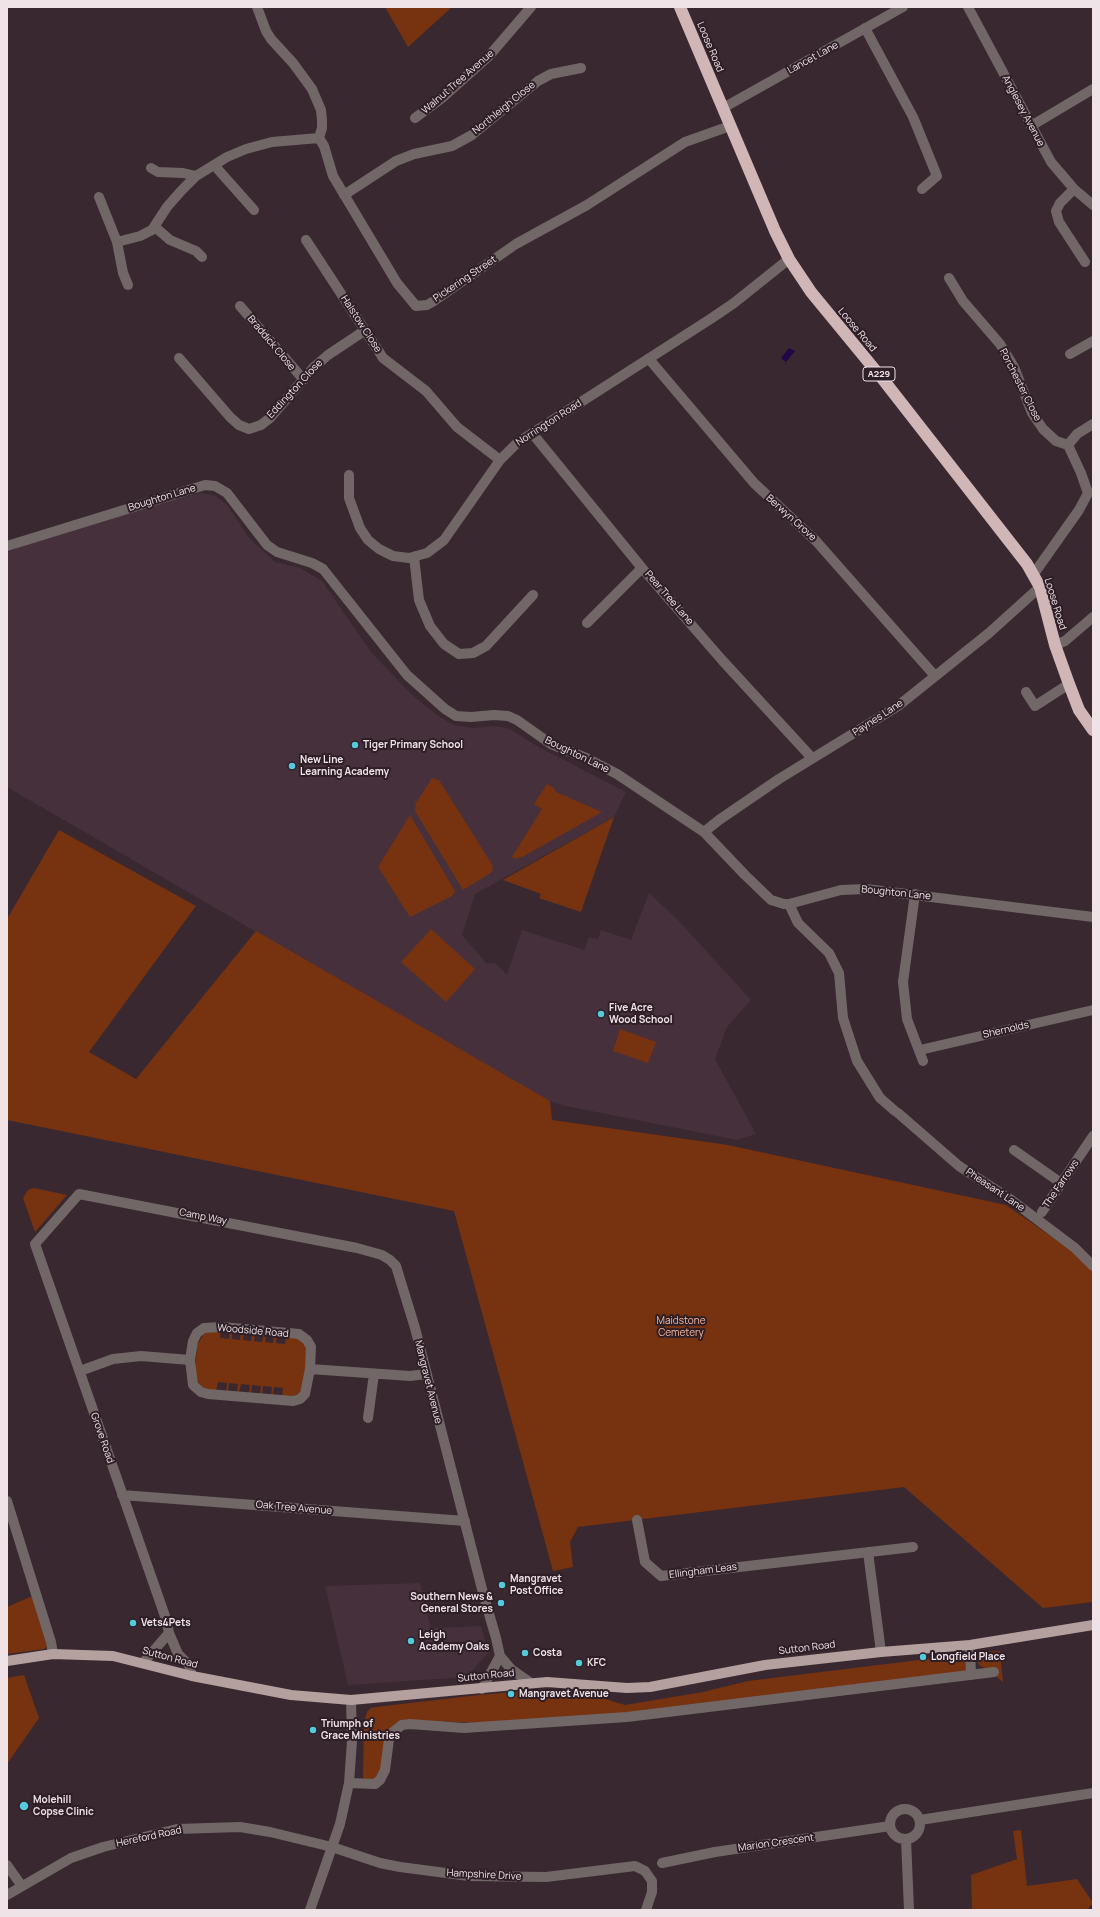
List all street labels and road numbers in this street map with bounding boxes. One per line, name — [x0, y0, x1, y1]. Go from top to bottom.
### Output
street label: Loose Road — [694, 20, 726, 74]
street label: Lancet Lane — [786, 39, 840, 77]
street label: Walnut Tree Avenue — [420, 47, 496, 117]
street label: Anglesey Avenue — [999, 73, 1047, 149]
street label: Northleigh Close — [470, 79, 538, 137]
street label: Pickering Street — [431, 253, 499, 305]
street label: Halstow Close — [338, 293, 384, 355]
street label: Loose Road — [835, 306, 879, 354]
street label: Braddick Close — [244, 313, 298, 373]
street label: Porchester Close — [997, 347, 1043, 423]
street label: Eddington Close — [265, 357, 325, 421]
road number: A229 — [863, 367, 895, 381]
street label: Norrington Road — [514, 397, 584, 449]
street label: Boughton Lane — [127, 482, 197, 514]
street label: Berwyn Grove — [763, 492, 819, 544]
street label: Pear Tree Lane — [642, 568, 696, 628]
street label: Loose Road — [1041, 577, 1069, 631]
street label: Paynes Lane — [851, 697, 905, 739]
street label: Boughton Lane — [543, 734, 611, 776]
street label: Boughton Lane — [861, 883, 931, 903]
street label: Shernolds — [982, 1019, 1030, 1041]
street label: The Farrows — [1040, 1158, 1082, 1210]
street label: Pheasant Lane — [963, 1166, 1027, 1214]
street label: Camp Way — [178, 1206, 228, 1228]
street label: Woodside Road — [217, 1322, 289, 1340]
street label: Mangravet Avenue — [412, 1339, 444, 1425]
street label: Grove Road — [88, 1411, 116, 1465]
street label: Oak Tree Avenue — [255, 1499, 333, 1517]
street label: Ellingham Leas — [668, 1561, 738, 1581]
street label: Sutton Road — [778, 1639, 836, 1657]
street label: Sutton Road — [141, 1645, 199, 1671]
street label: Sutton Road — [457, 1667, 515, 1685]
street label: Hereford Road — [115, 1824, 183, 1850]
street label: Marion Crescent — [737, 1832, 815, 1854]
street label: Hampshire Drive — [446, 1867, 522, 1883]

